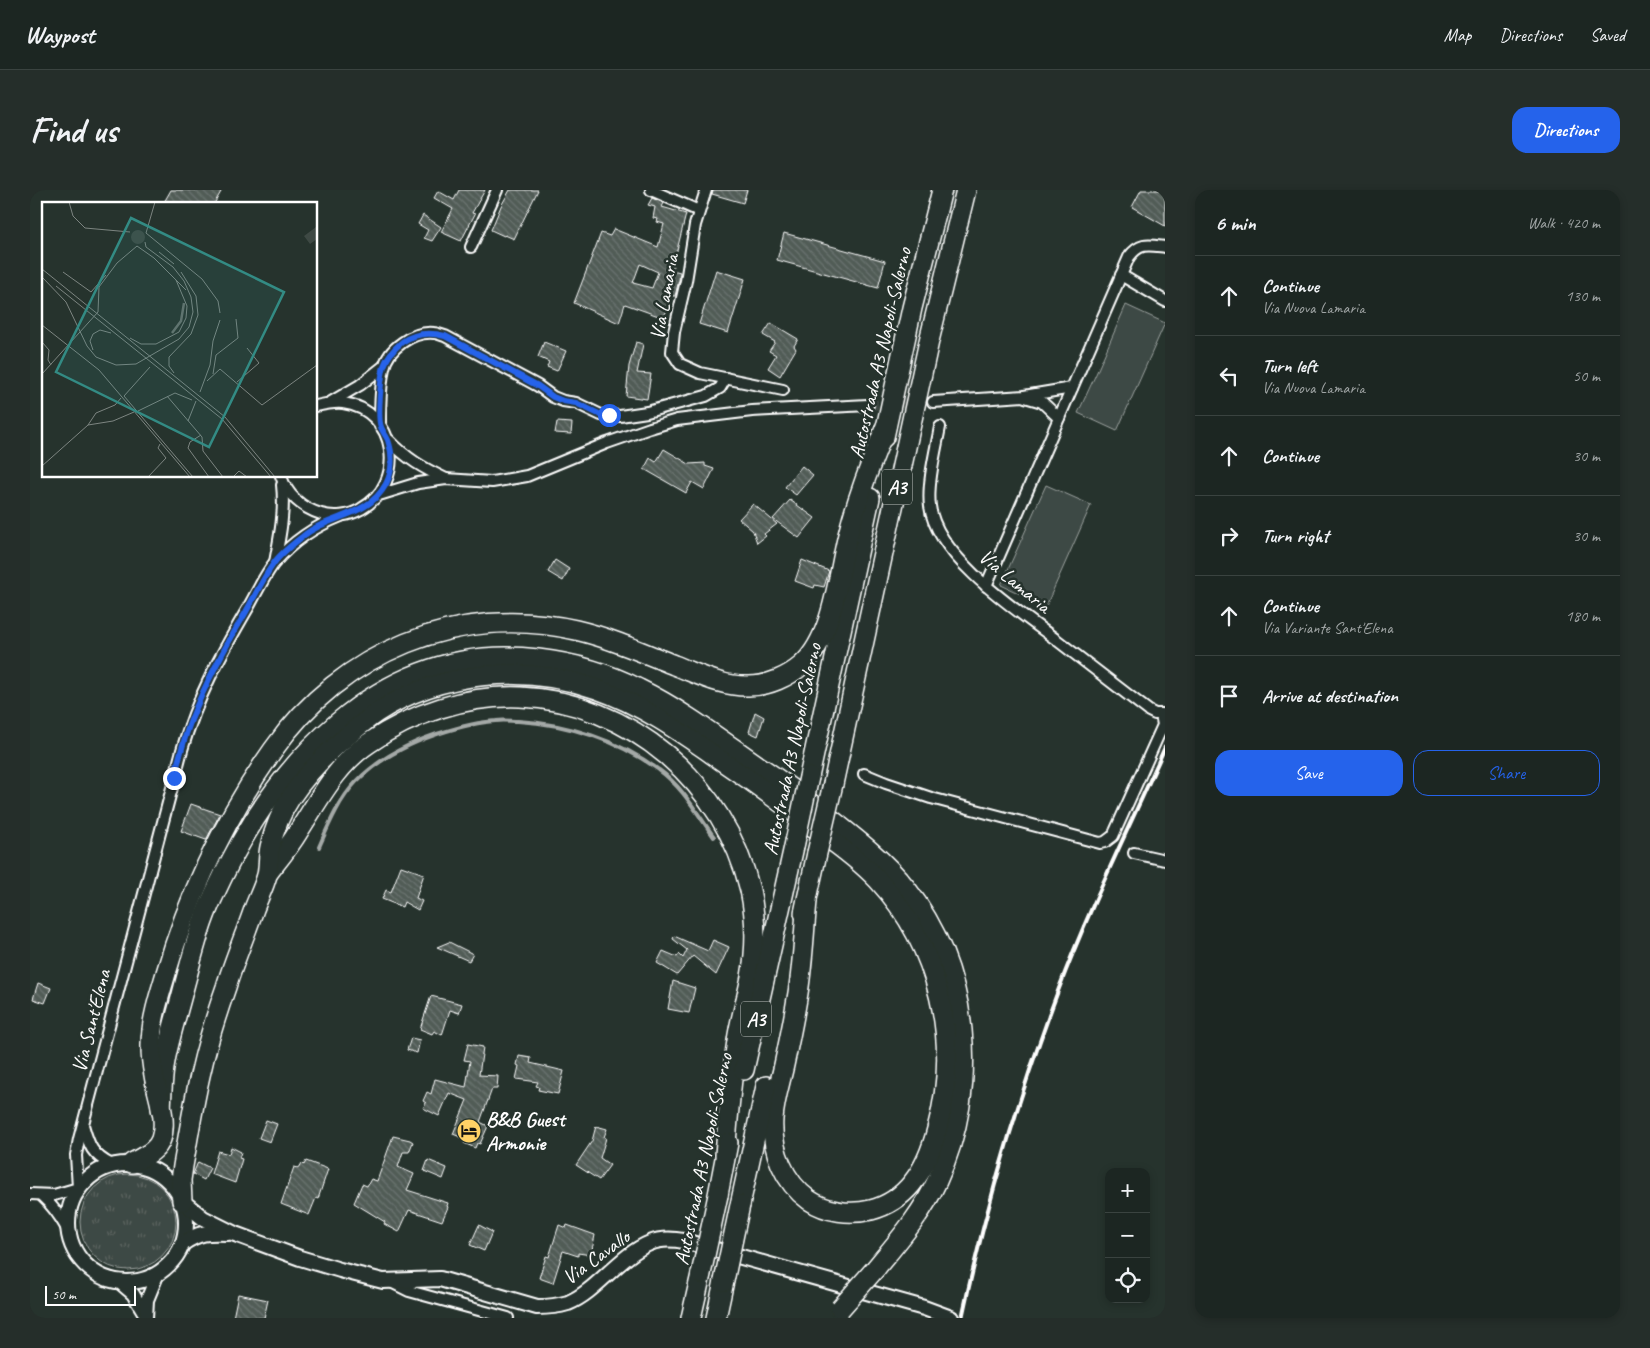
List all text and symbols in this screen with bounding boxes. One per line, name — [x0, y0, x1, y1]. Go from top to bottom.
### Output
text: Waypost — [25, 20, 95, 50]
text: Map — [1444, 24, 1471, 46]
text: Directions — [1499, 24, 1562, 46]
text: Saved — [1590, 24, 1625, 46]
button: Directions — [1512, 107, 1620, 153]
text: Find us — [30, 108, 117, 153]
inset map — [42, 202, 318, 478]
text: 6 min — [1215, 210, 1256, 236]
text: Walk · 420 m — [1528, 213, 1600, 233]
street label: Autostrada A3 Napoli-Salerno — [843, 243, 917, 461]
street label: Via Lamaria — [644, 250, 685, 342]
text: Continue — [1262, 274, 1319, 298]
icon: ahead — [1215, 282, 1243, 310]
text: 130 m — [1566, 286, 1600, 306]
text: Via Nuova Lamaria — [1262, 298, 1365, 318]
text: Turn left — [1262, 354, 1317, 378]
icon: left — [1215, 362, 1243, 390]
text: 50 m — [1573, 366, 1600, 386]
text: Via Nuova Lamaria — [1262, 378, 1365, 398]
route start — [598, 404, 621, 427]
icon: ahead — [1215, 442, 1243, 470]
text: Continue — [1262, 444, 1319, 468]
text: 30 m — [1573, 446, 1600, 466]
road number: A3 — [882, 470, 912, 504]
icon: right — [1215, 522, 1243, 550]
text: Turn right — [1262, 524, 1329, 548]
text: 30 m — [1573, 526, 1600, 546]
street label: Via Lamaria — [974, 543, 1058, 620]
text: Continue — [1262, 594, 1319, 618]
icon: ahead — [1215, 602, 1243, 630]
text: 180 m — [1566, 606, 1600, 626]
text: Via Variante Sant'Elena — [1262, 618, 1393, 638]
street label: Autostrada A3 Napoli-Salerno — [757, 639, 827, 857]
icon: arrive — [1215, 682, 1243, 710]
text: Arrive at destination — [1262, 684, 1398, 708]
button: Save — [1215, 750, 1403, 796]
button: Share — [1413, 750, 1600, 796]
route end — [163, 767, 186, 790]
street label: Via Sant'Elena — [66, 966, 117, 1075]
road number: A3 — [741, 1002, 771, 1036]
street label: Autostrada A3 Napoli-Salerno — [668, 1049, 738, 1267]
place label: B&B Guest Armonie — [486, 1106, 568, 1156]
hotel icon: B&B Guest Armonie — [456, 1118, 482, 1144]
map controls — [1105, 1168, 1150, 1303]
button: + — [1105, 1168, 1150, 1213]
button: − — [1105, 1213, 1150, 1258]
street label: Via Cavallo — [557, 1222, 637, 1290]
button: locate — [1105, 1258, 1150, 1303]
scale bar — [45, 1283, 136, 1306]
text: 50 m — [52, 1286, 76, 1303]

